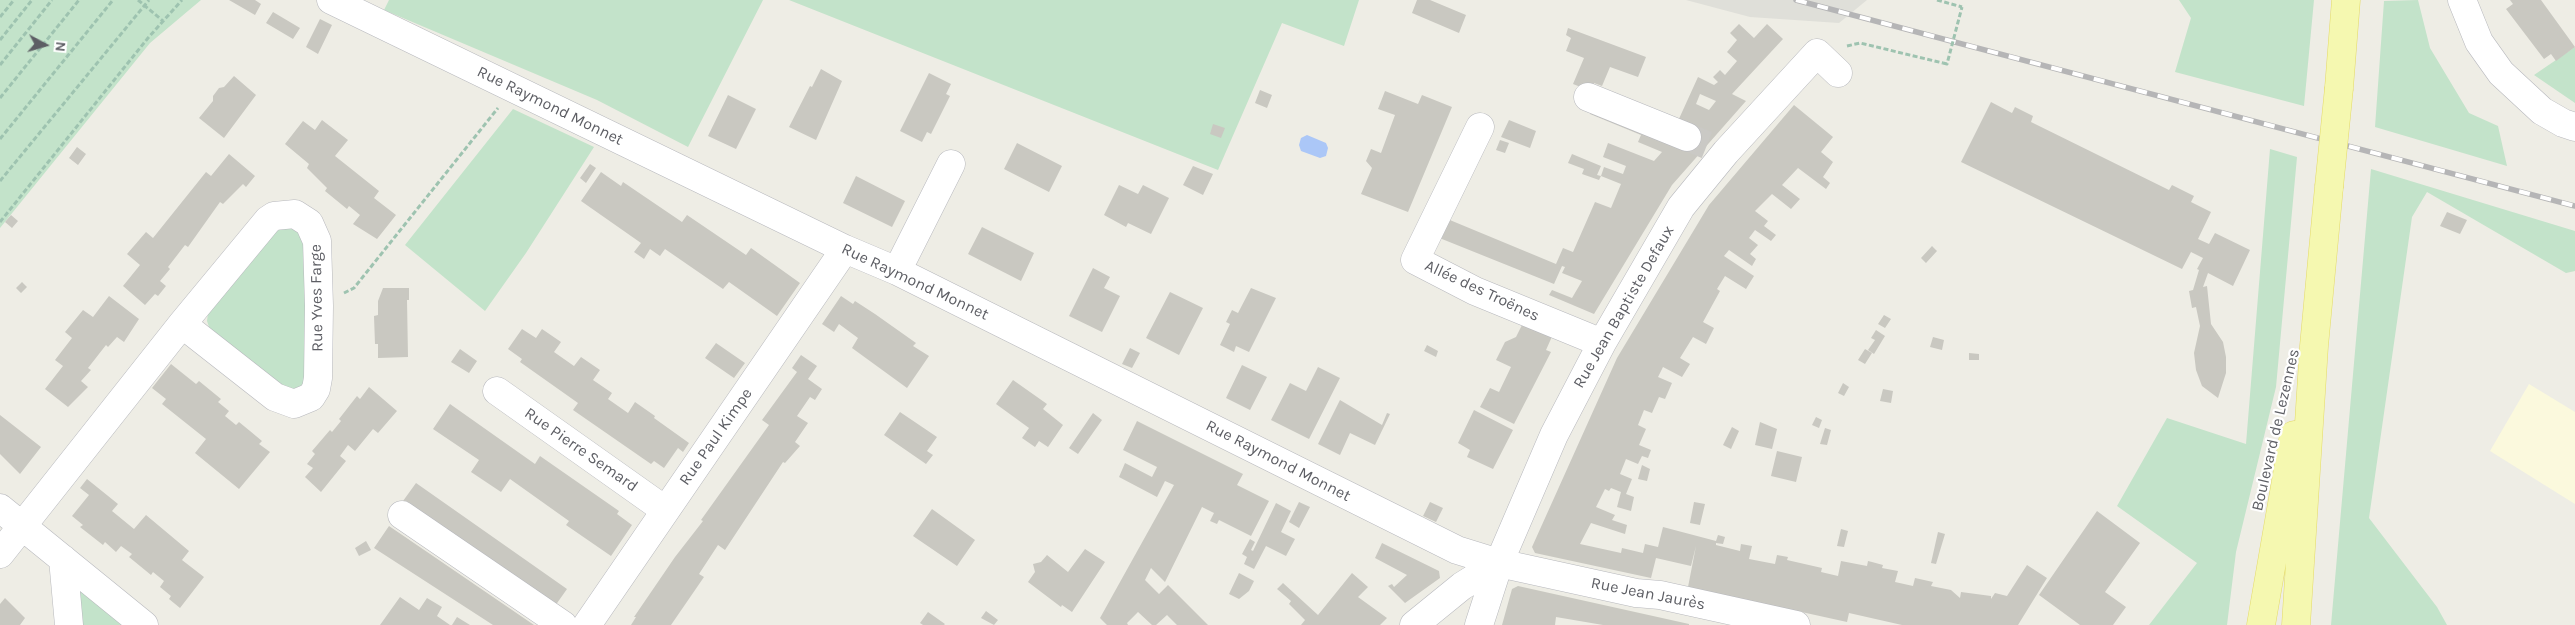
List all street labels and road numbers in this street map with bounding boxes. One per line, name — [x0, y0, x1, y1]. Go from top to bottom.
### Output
street label: Rue Raymond Monnet — [474, 62, 626, 150]
street label: Rue Jean Baptiste Defaux — [1570, 222, 1678, 392]
street label: Rue Raymond Monnet — [838, 239, 992, 325]
street label: Rue Yves Farge — [306, 244, 328, 352]
street label: Allée des Troënes — [1422, 256, 1542, 326]
street label: Boulevard de Lezennes — [2248, 347, 2304, 513]
street label: Rue Paul Kimpe — [675, 385, 757, 489]
street label: Rue Pierre Semard — [521, 404, 641, 496]
street label: Rue Raymond Monnet — [1202, 416, 1354, 506]
street label: Rue Jean Jaurès — [1589, 574, 1707, 614]

